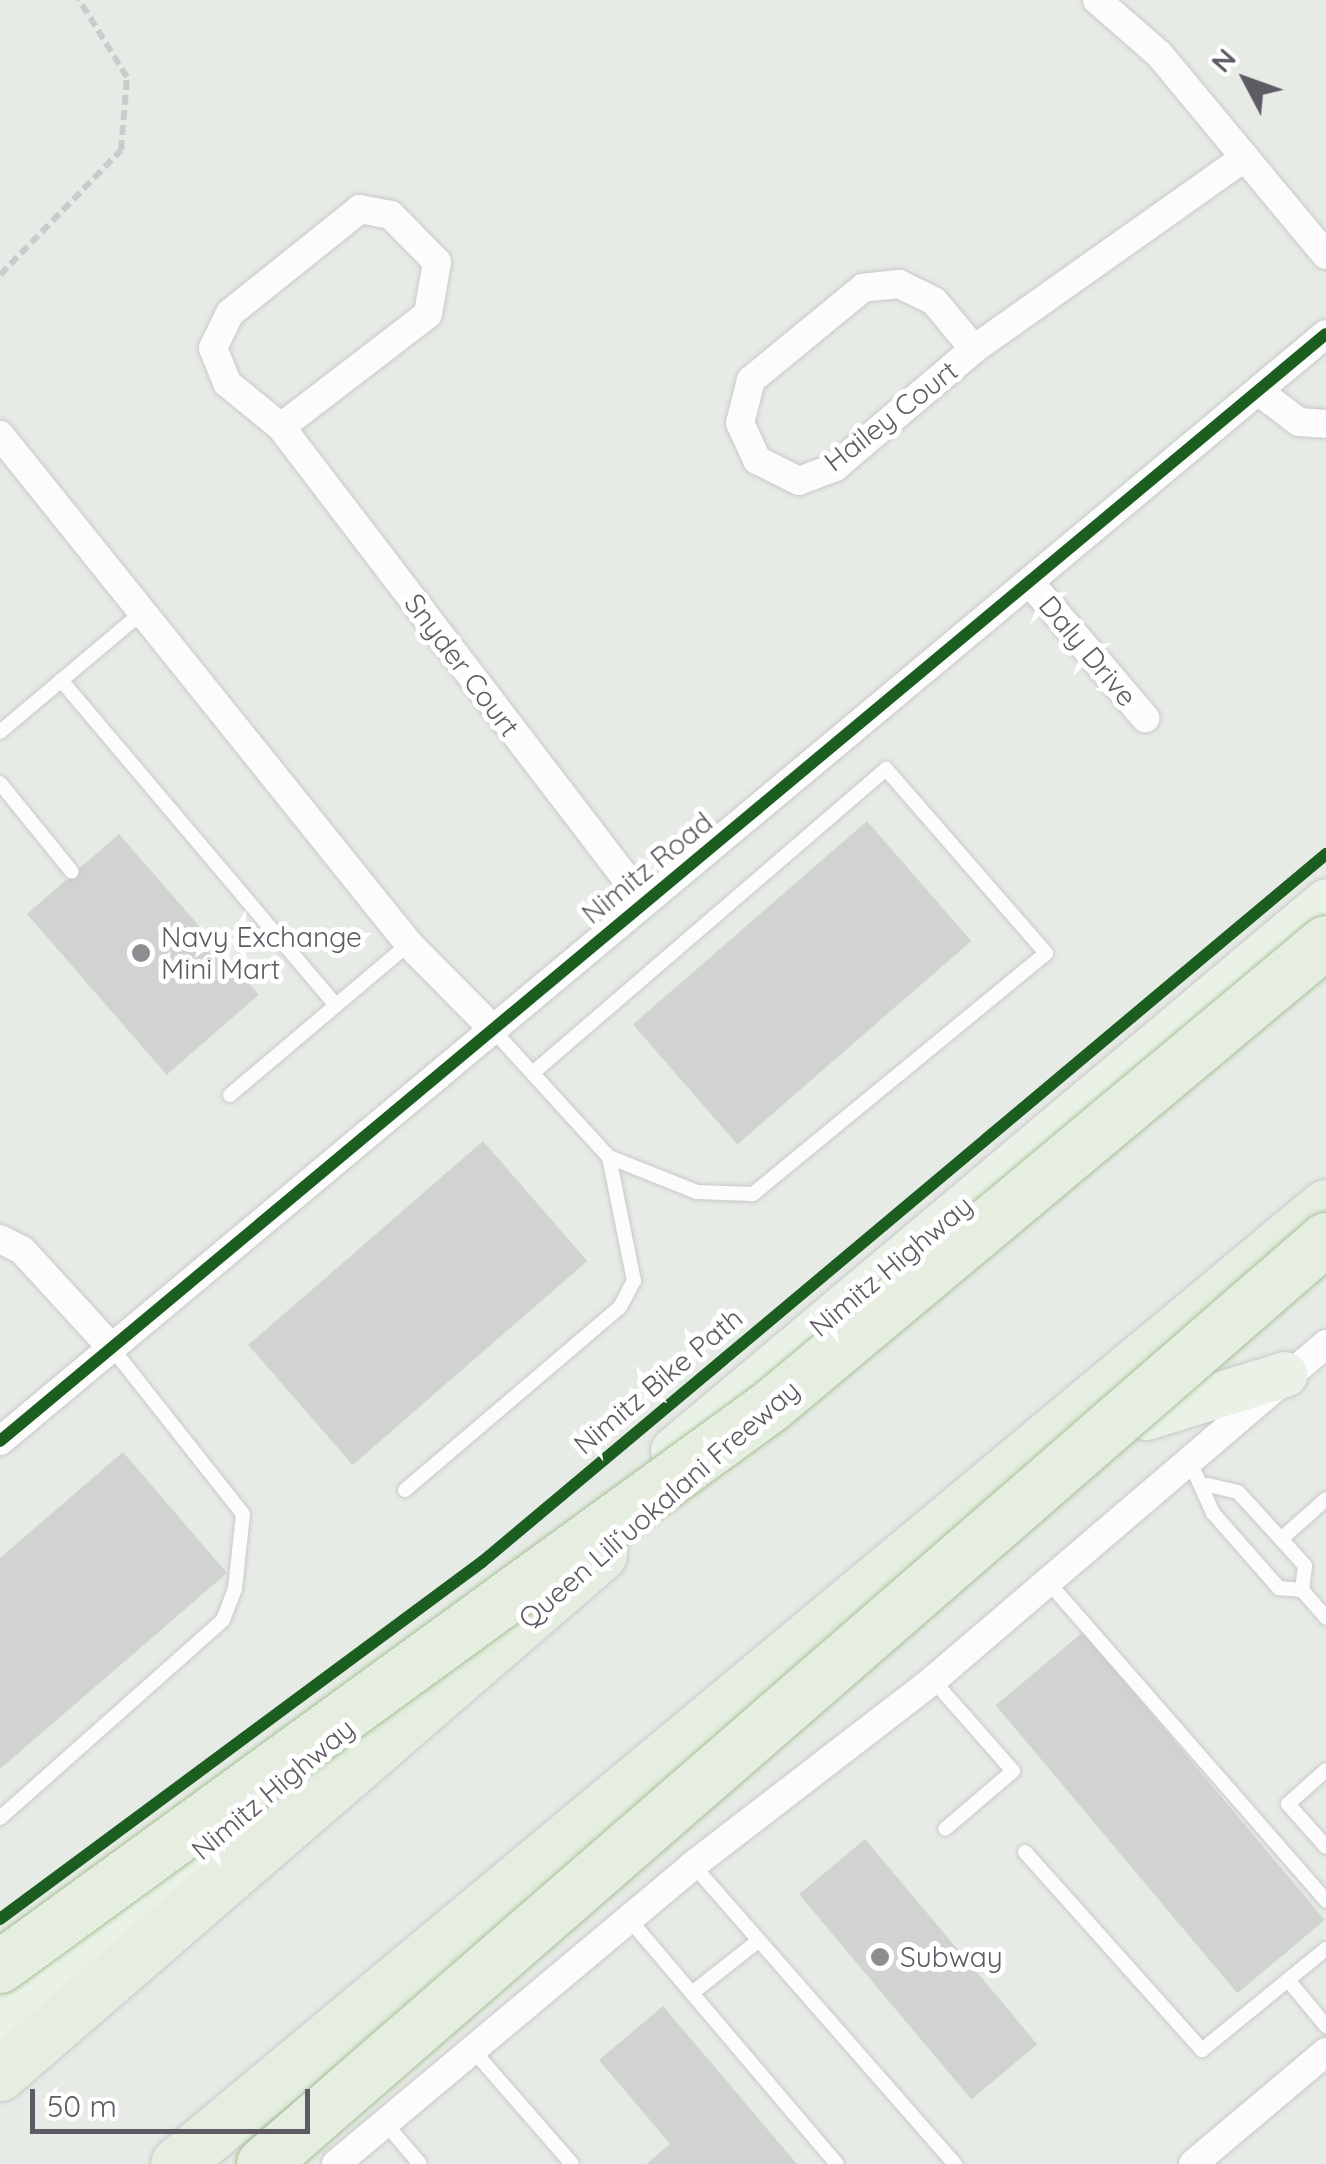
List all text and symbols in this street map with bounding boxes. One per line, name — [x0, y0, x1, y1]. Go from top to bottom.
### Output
north arrow — [1196, 30, 1296, 130]
text: N — [1203, 41, 1243, 79]
street label: Hailey Court — [818, 354, 964, 478]
street label: Snyder Court — [397, 587, 527, 743]
street label: Daly Drive — [1032, 589, 1144, 713]
street label: Nimitz Road — [575, 805, 719, 931]
place label: Navy Exchange Mini Mart — [161, 920, 362, 986]
marker: Navy Exchange Mini Mart — [130, 942, 152, 964]
street label: Nimitz Highway — [803, 1188, 979, 1344]
street label: Nimitz Bike Path — [567, 1301, 749, 1461]
street label: Queen Liliʻuokalani Freeway — [512, 1373, 806, 1635]
street label: Nimitz Highway — [185, 1711, 361, 1867]
place label: Subway — [900, 1940, 1003, 1974]
marker: Subway — [869, 1946, 891, 1968]
scale bar — [35, 2069, 315, 2131]
text: 50 m — [47, 2087, 117, 2125]

